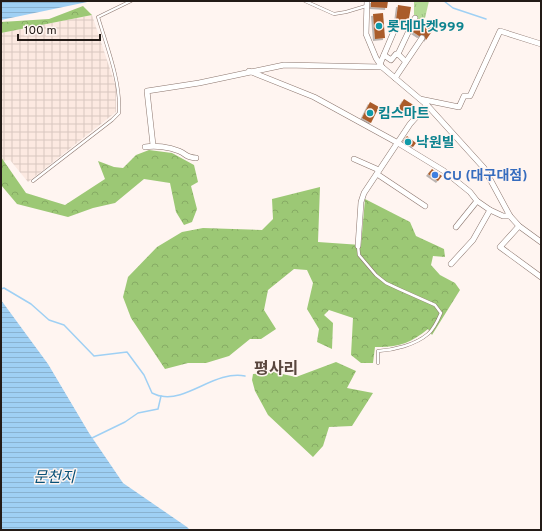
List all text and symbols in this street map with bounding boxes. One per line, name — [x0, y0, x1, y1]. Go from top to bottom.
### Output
scale bar — [18, 16, 100, 42]
place label: 롯데마켓999 — [387, 19, 464, 36]
marker: 롯데마켓999 — [374, 21, 384, 31]
text: 100 m — [24, 23, 57, 39]
place label: 킴스마트 — [378, 106, 430, 123]
marker: 킴스마트 — [365, 108, 375, 118]
place label: 낙원빌 — [416, 135, 455, 152]
marker: 낙원빌 — [403, 137, 413, 147]
place label: CU (대구대점) — [443, 168, 527, 185]
marker: CU (대구대점) — [430, 170, 440, 180]
district label: 평사리 — [254, 360, 298, 380]
water label: 문천지 — [33, 469, 76, 488]

